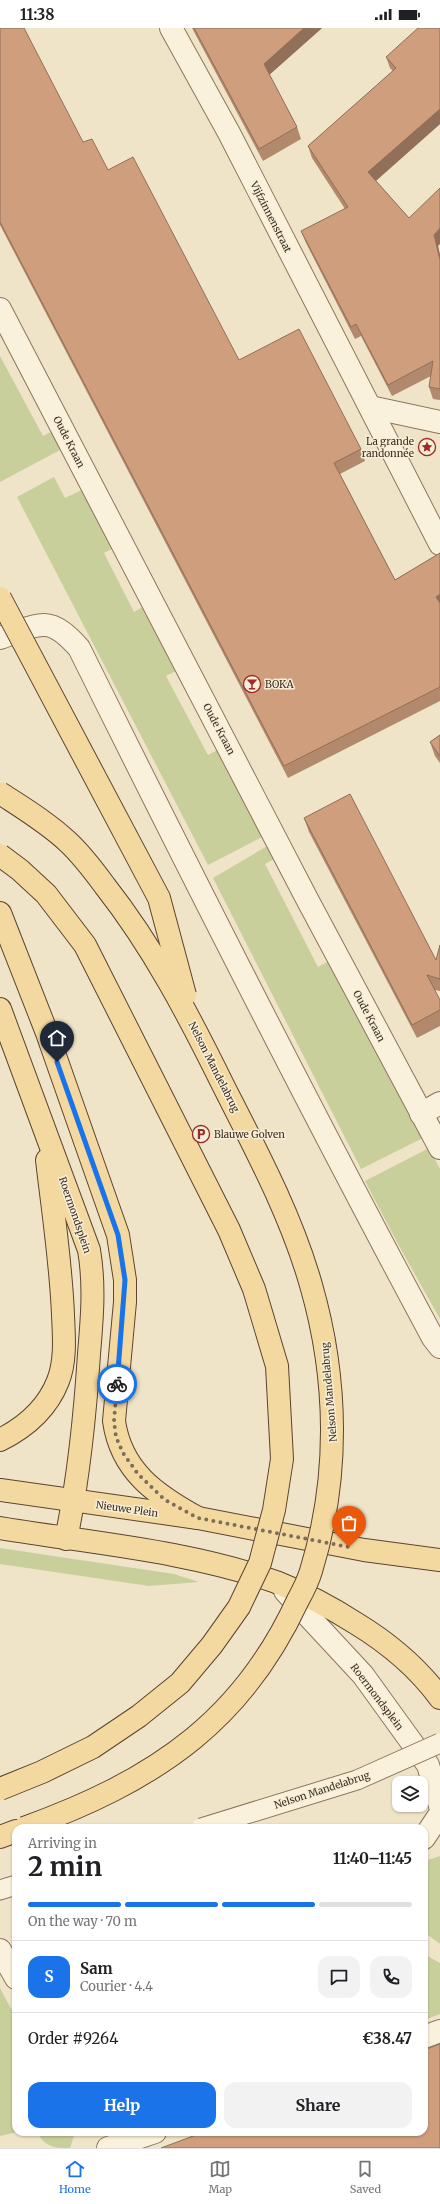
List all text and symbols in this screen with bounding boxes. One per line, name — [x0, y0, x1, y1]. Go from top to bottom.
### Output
text: 11:38 — [20, 5, 55, 24]
street label: Vijfzinnenstraat — [247, 178, 295, 255]
street label: Oude Kraan — [50, 414, 88, 470]
place label: La grande randonnée — [362, 435, 414, 460]
place icon: La grande randonnée — [417, 437, 437, 457]
bar icon: BOKA — [242, 674, 262, 694]
place label: BOKA — [265, 678, 295, 691]
street label: Oude Kraan — [200, 701, 238, 757]
street label: Oude Kraan — [350, 988, 388, 1044]
street label: Nelson Mandelabrug — [186, 1020, 242, 1114]
pin — [40, 1021, 74, 1062]
icon: home — [46, 1027, 68, 1049]
parking icon: Blauwe Golven — [191, 1124, 211, 1144]
place label: Blauwe Golven — [214, 1128, 285, 1141]
street label: Roermondsplein — [56, 1175, 94, 1255]
street label: Nelson Mandelabrug — [318, 1342, 340, 1442]
courier — [97, 1364, 137, 1404]
icon: bike — [106, 1373, 128, 1395]
street label: Nieuwe Plein — [95, 1498, 159, 1520]
pin — [332, 1506, 366, 1547]
icon: bag — [338, 1512, 360, 1534]
street label: Roermondsplein — [348, 1661, 407, 1733]
street label: Nelson Mandelabrug — [272, 1768, 372, 1812]
map controls — [392, 1776, 428, 1812]
button: layers — [392, 1776, 428, 1812]
text: Arriving in — [28, 1835, 97, 1852]
text: 11:40–11:45 — [333, 1849, 412, 1868]
text: 2 min — [28, 1850, 102, 1883]
text: On the way · 70 m — [28, 1913, 137, 1930]
button: chat — [318, 1956, 360, 1998]
button: phone — [370, 1956, 412, 1998]
text: Sam — [80, 1959, 113, 1978]
text: S — [44, 1967, 54, 1986]
text: Courier · 4.4 — [80, 1978, 153, 1995]
text: Order #9264 — [28, 2029, 118, 2048]
text: €38.47 — [362, 2029, 412, 2048]
button: Help — [28, 2082, 216, 2128]
button: Share — [224, 2082, 412, 2128]
tab: Home — [59, 2158, 91, 2196]
tab: Map — [209, 2158, 232, 2196]
tab: Saved — [350, 2158, 381, 2196]

